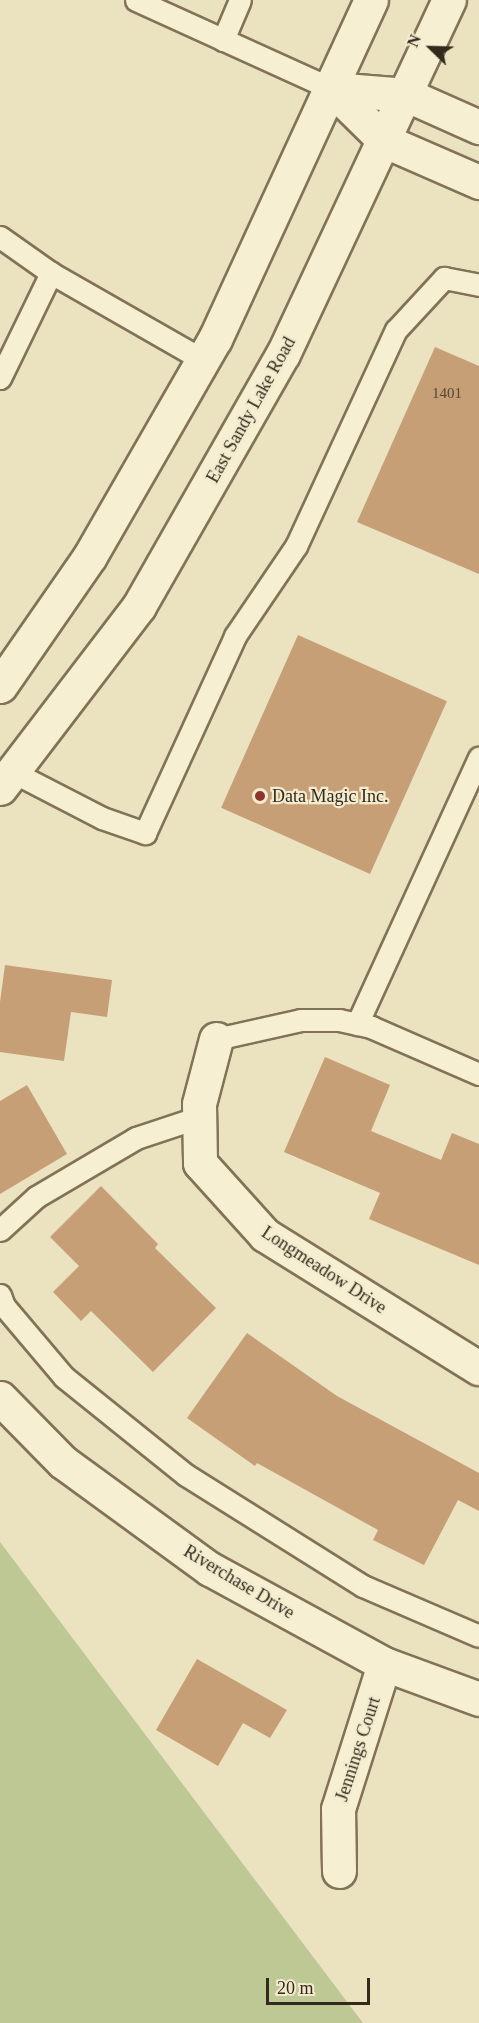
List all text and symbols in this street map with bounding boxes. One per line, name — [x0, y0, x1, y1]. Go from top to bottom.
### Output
north arrow — [401, 18, 461, 78]
text: N — [404, 32, 424, 49]
street label: East Sandy Lake Road — [202, 333, 300, 487]
house number: 1401 — [432, 385, 462, 403]
place label: Data Magic Inc. — [272, 785, 388, 807]
marker: Data Magic Inc. — [253, 789, 267, 803]
street label: Longmeadow Drive — [258, 1222, 390, 1318]
street label: Riverchase Drive — [180, 1540, 298, 1624]
street label: Jennings Court — [331, 1694, 385, 1804]
scale bar — [269, 1966, 372, 2004]
text: 20 m — [277, 1978, 314, 1998]

